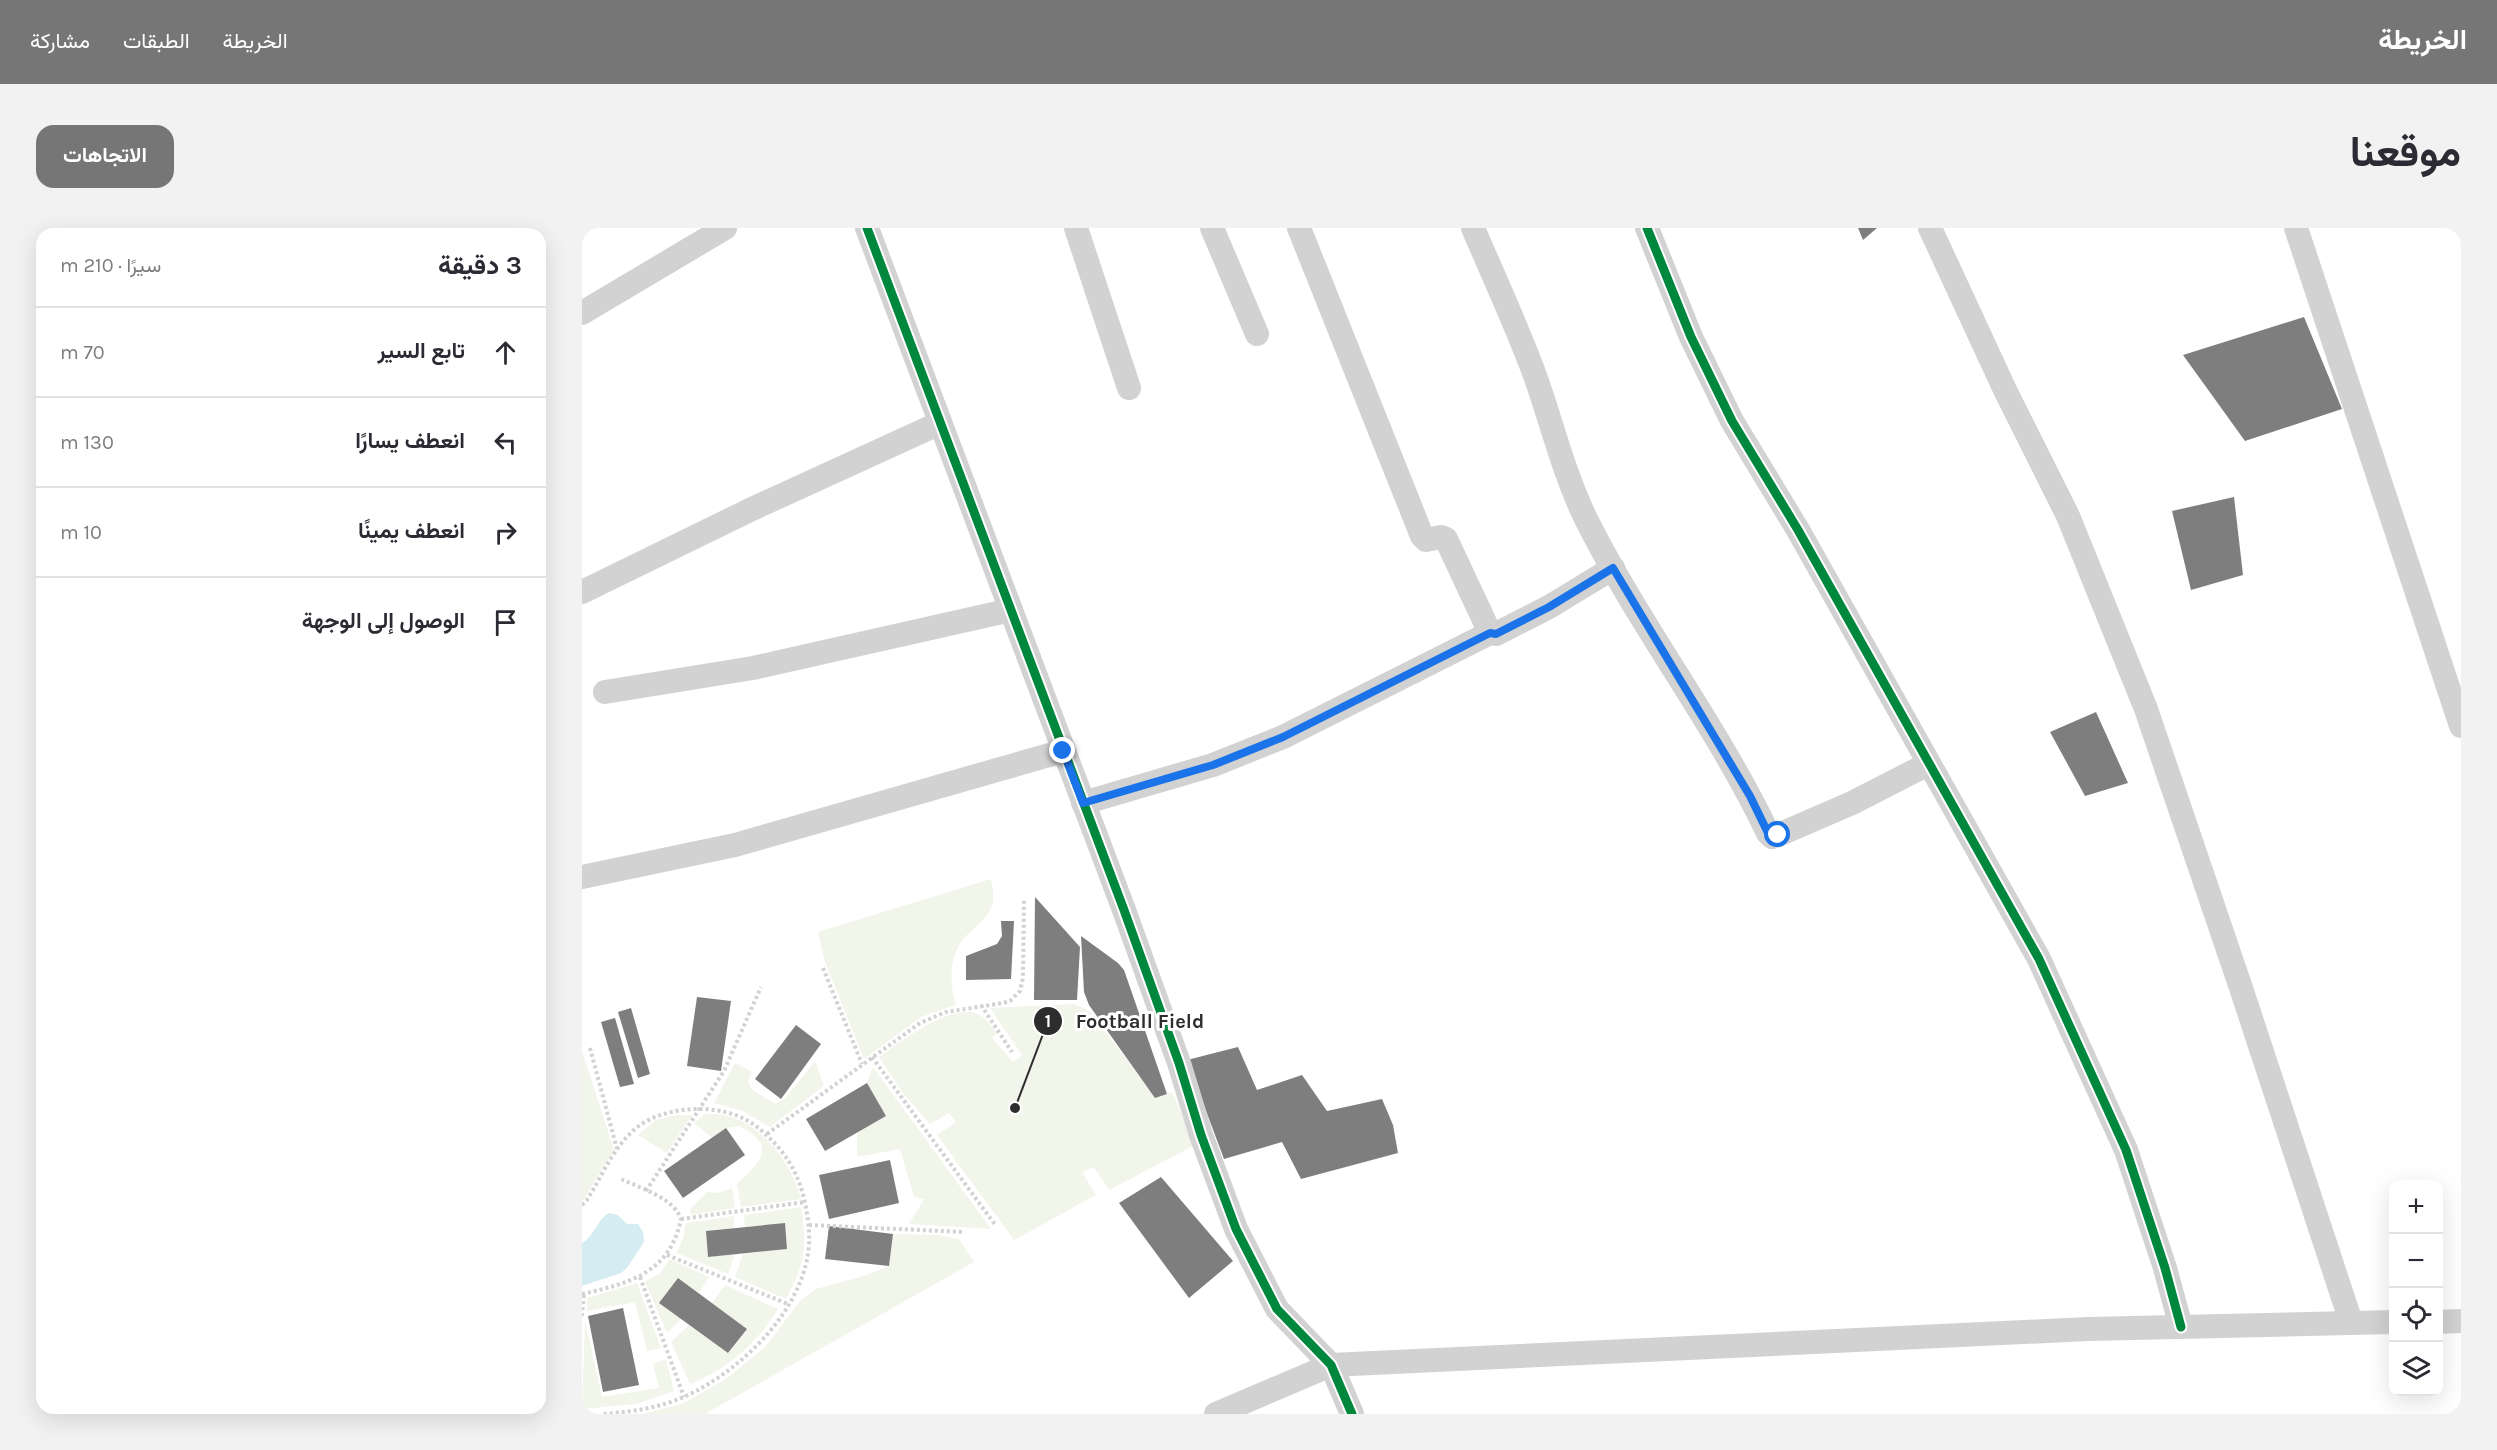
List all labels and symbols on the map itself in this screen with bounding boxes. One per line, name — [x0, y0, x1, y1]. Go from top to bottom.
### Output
route end — [1049, 737, 1075, 763]
route start — [1764, 821, 1790, 847]
callout: Football Field — [1033, 1002, 1216, 1040]
text: 1 — [1045, 1010, 1051, 1032]
text: Football Field — [1076, 1010, 1204, 1033]

